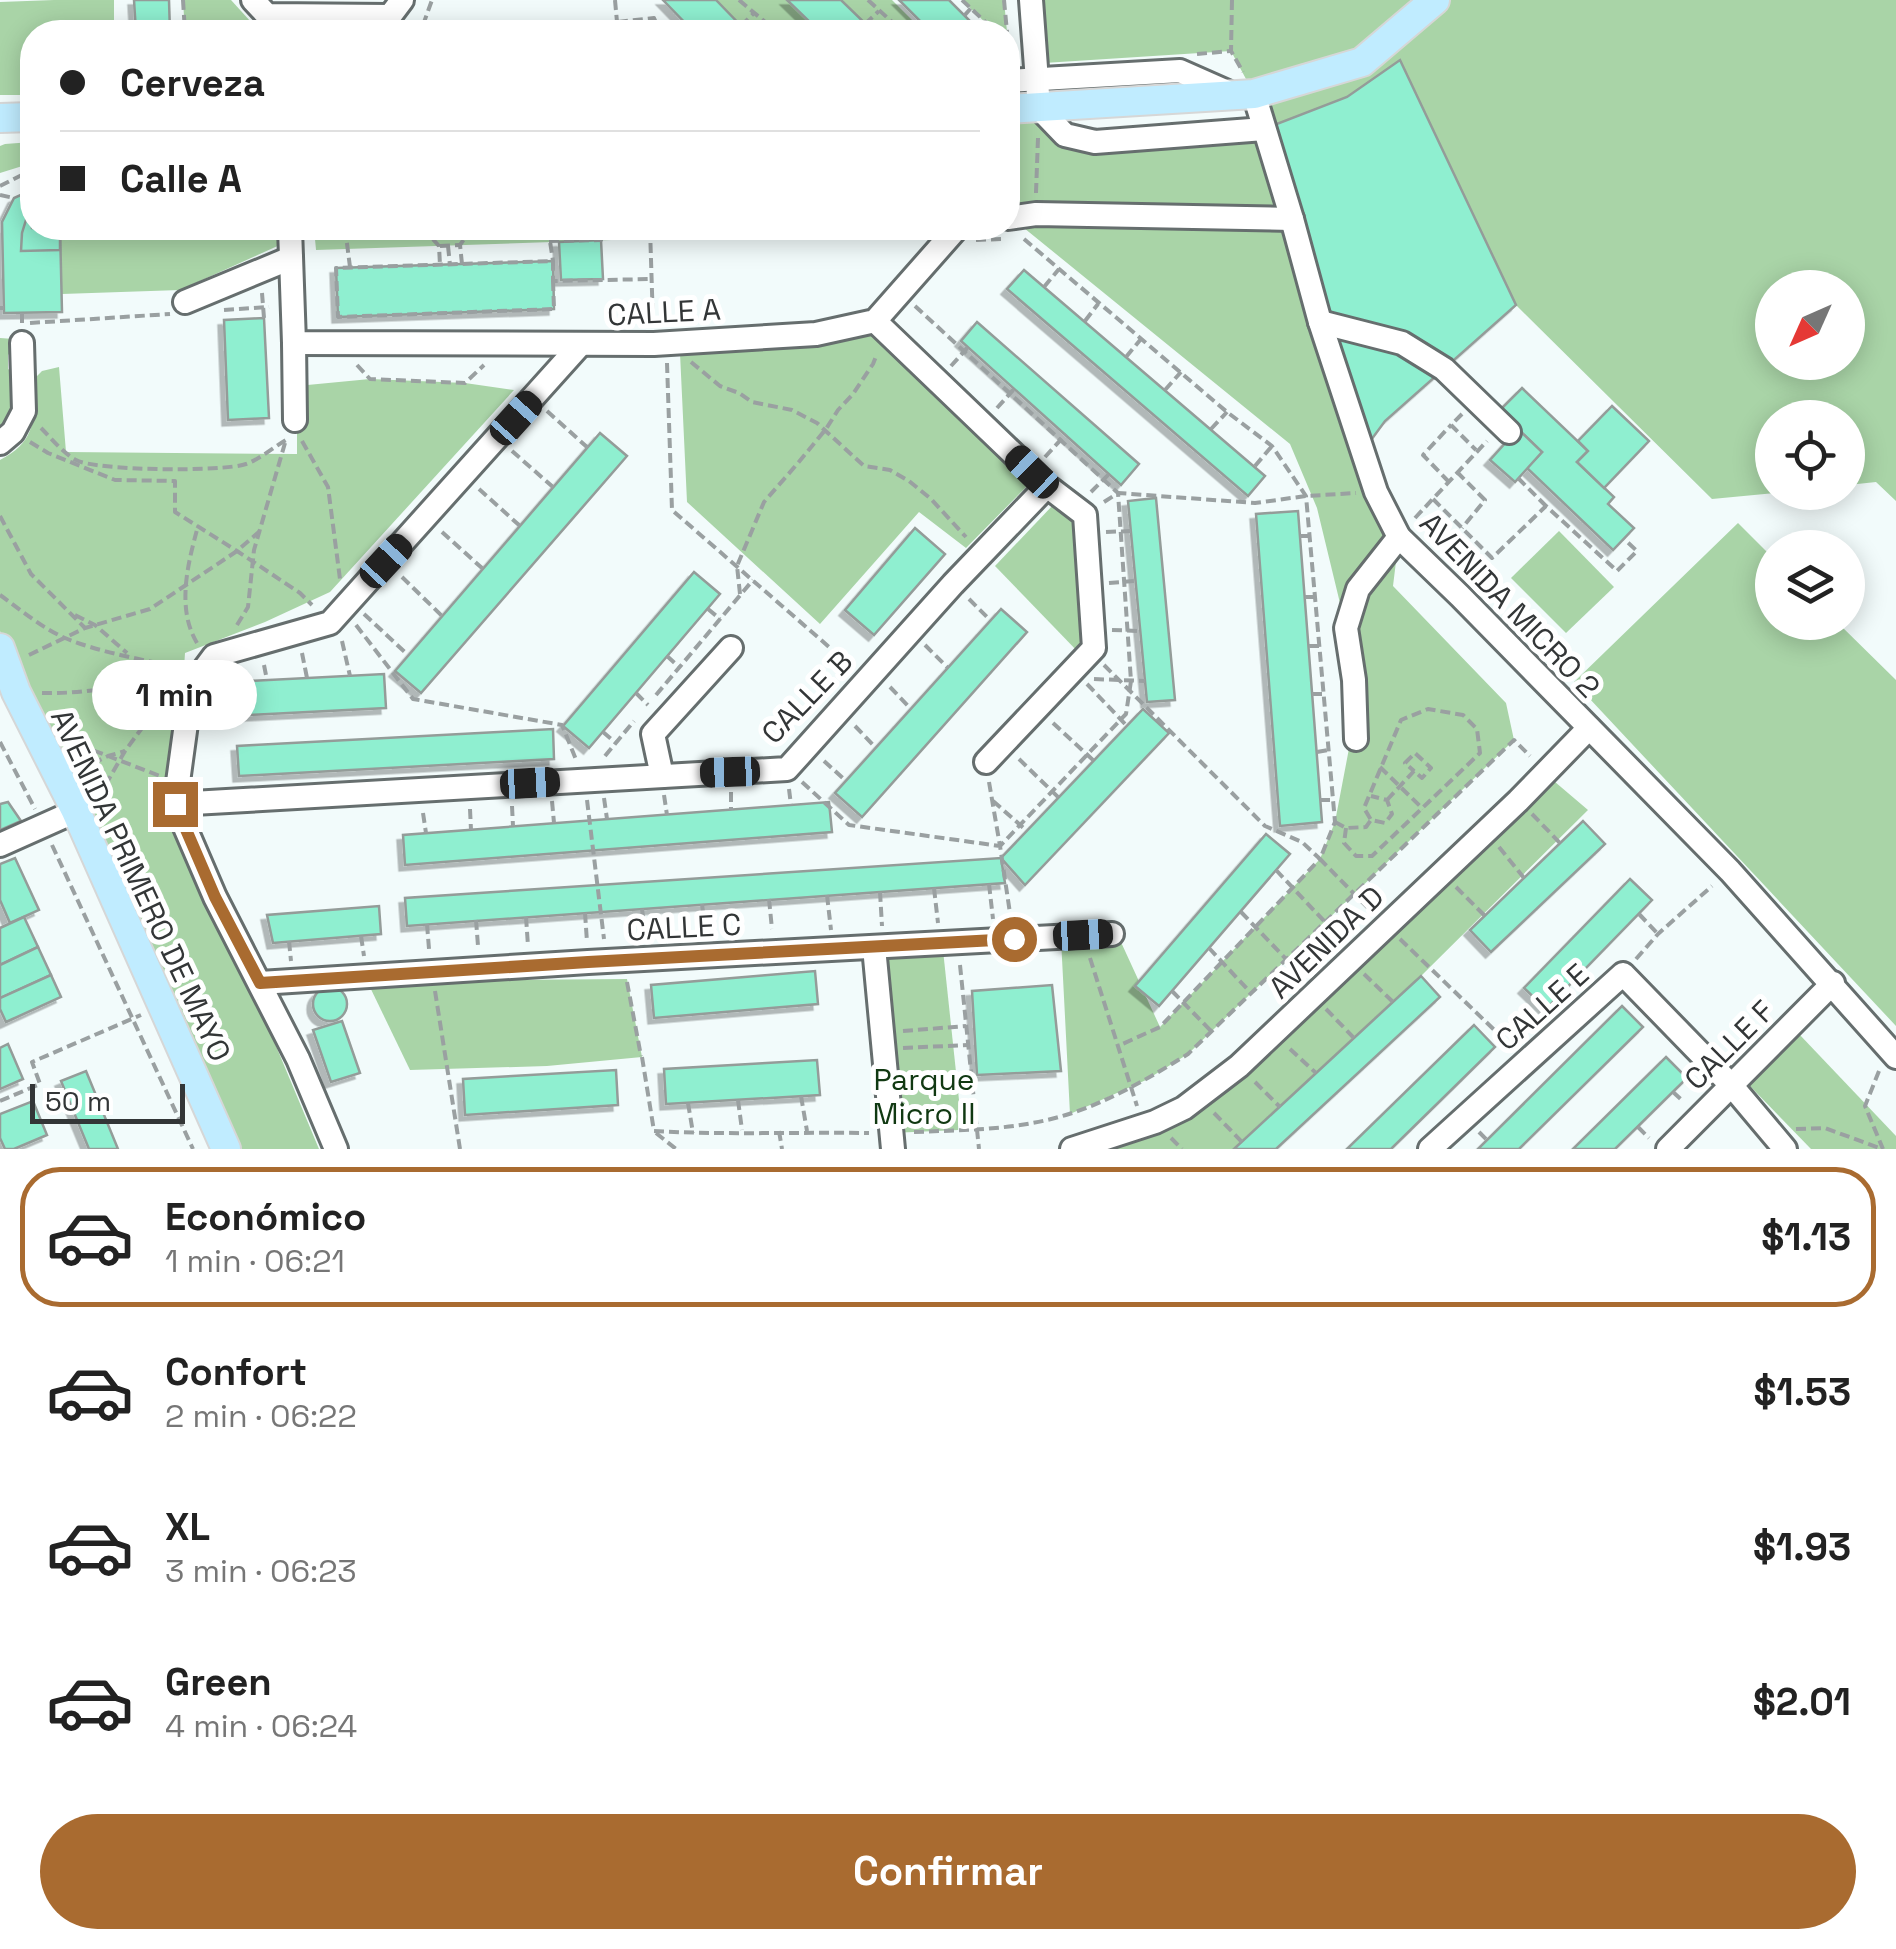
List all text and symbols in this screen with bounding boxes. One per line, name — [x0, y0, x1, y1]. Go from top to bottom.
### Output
text: Cerveza — [120, 59, 265, 107]
text: Calle A — [120, 155, 242, 203]
north arrow — [1755, 270, 1865, 380]
map controls — [1755, 270, 1865, 640]
street label: CALLE A — [606, 290, 722, 334]
car — [485, 386, 547, 450]
button: locate — [1755, 400, 1865, 510]
car — [1000, 440, 1064, 504]
street label: AVENIDA MICRO 2 — [1412, 504, 1608, 706]
car — [355, 529, 417, 593]
button: layers — [1755, 530, 1865, 640]
street label: CALLE B — [753, 642, 861, 752]
callout: 1 min — [92, 659, 258, 729]
text: 1 min — [135, 675, 214, 715]
street label: AVENIDA PRIMERO DE MAYO — [42, 703, 240, 1067]
car — [699, 756, 761, 788]
car — [499, 766, 561, 800]
route end — [153, 782, 198, 827]
street label: AVENIDA D — [1260, 877, 1392, 1007]
street label: CALLE C — [626, 905, 742, 949]
route start — [992, 917, 1037, 962]
car — [1052, 918, 1114, 952]
street label: CALLE E — [1487, 955, 1597, 1059]
street label: CALLE F — [1676, 992, 1782, 1098]
park label: Parque Micro II — [873, 1060, 975, 1133]
scale bar — [30, 1079, 185, 1124]
text: 50 m — [45, 1083, 111, 1119]
icon: car — [45, 1192, 135, 1282]
text: Económico — [165, 1193, 366, 1241]
text: $1.13 — [1761, 1213, 1851, 1261]
text: 1 min · 06:21 — [165, 1241, 345, 1281]
icon: car — [45, 1347, 135, 1437]
text: Confort — [165, 1348, 307, 1396]
text: $1.53 — [1754, 1368, 1851, 1416]
text: 2 min · 06:22 — [165, 1396, 357, 1436]
icon: car — [45, 1502, 135, 1592]
text: XL — [165, 1503, 210, 1551]
text: $1.93 — [1753, 1523, 1851, 1571]
text: 3 min · 06:23 — [165, 1551, 357, 1591]
icon: car — [45, 1657, 135, 1747]
text: Green — [165, 1658, 272, 1706]
text: $2.01 — [1753, 1678, 1851, 1726]
text: 4 min · 06:24 — [165, 1706, 357, 1746]
button: Confirmar — [40, 1814, 1856, 1929]

